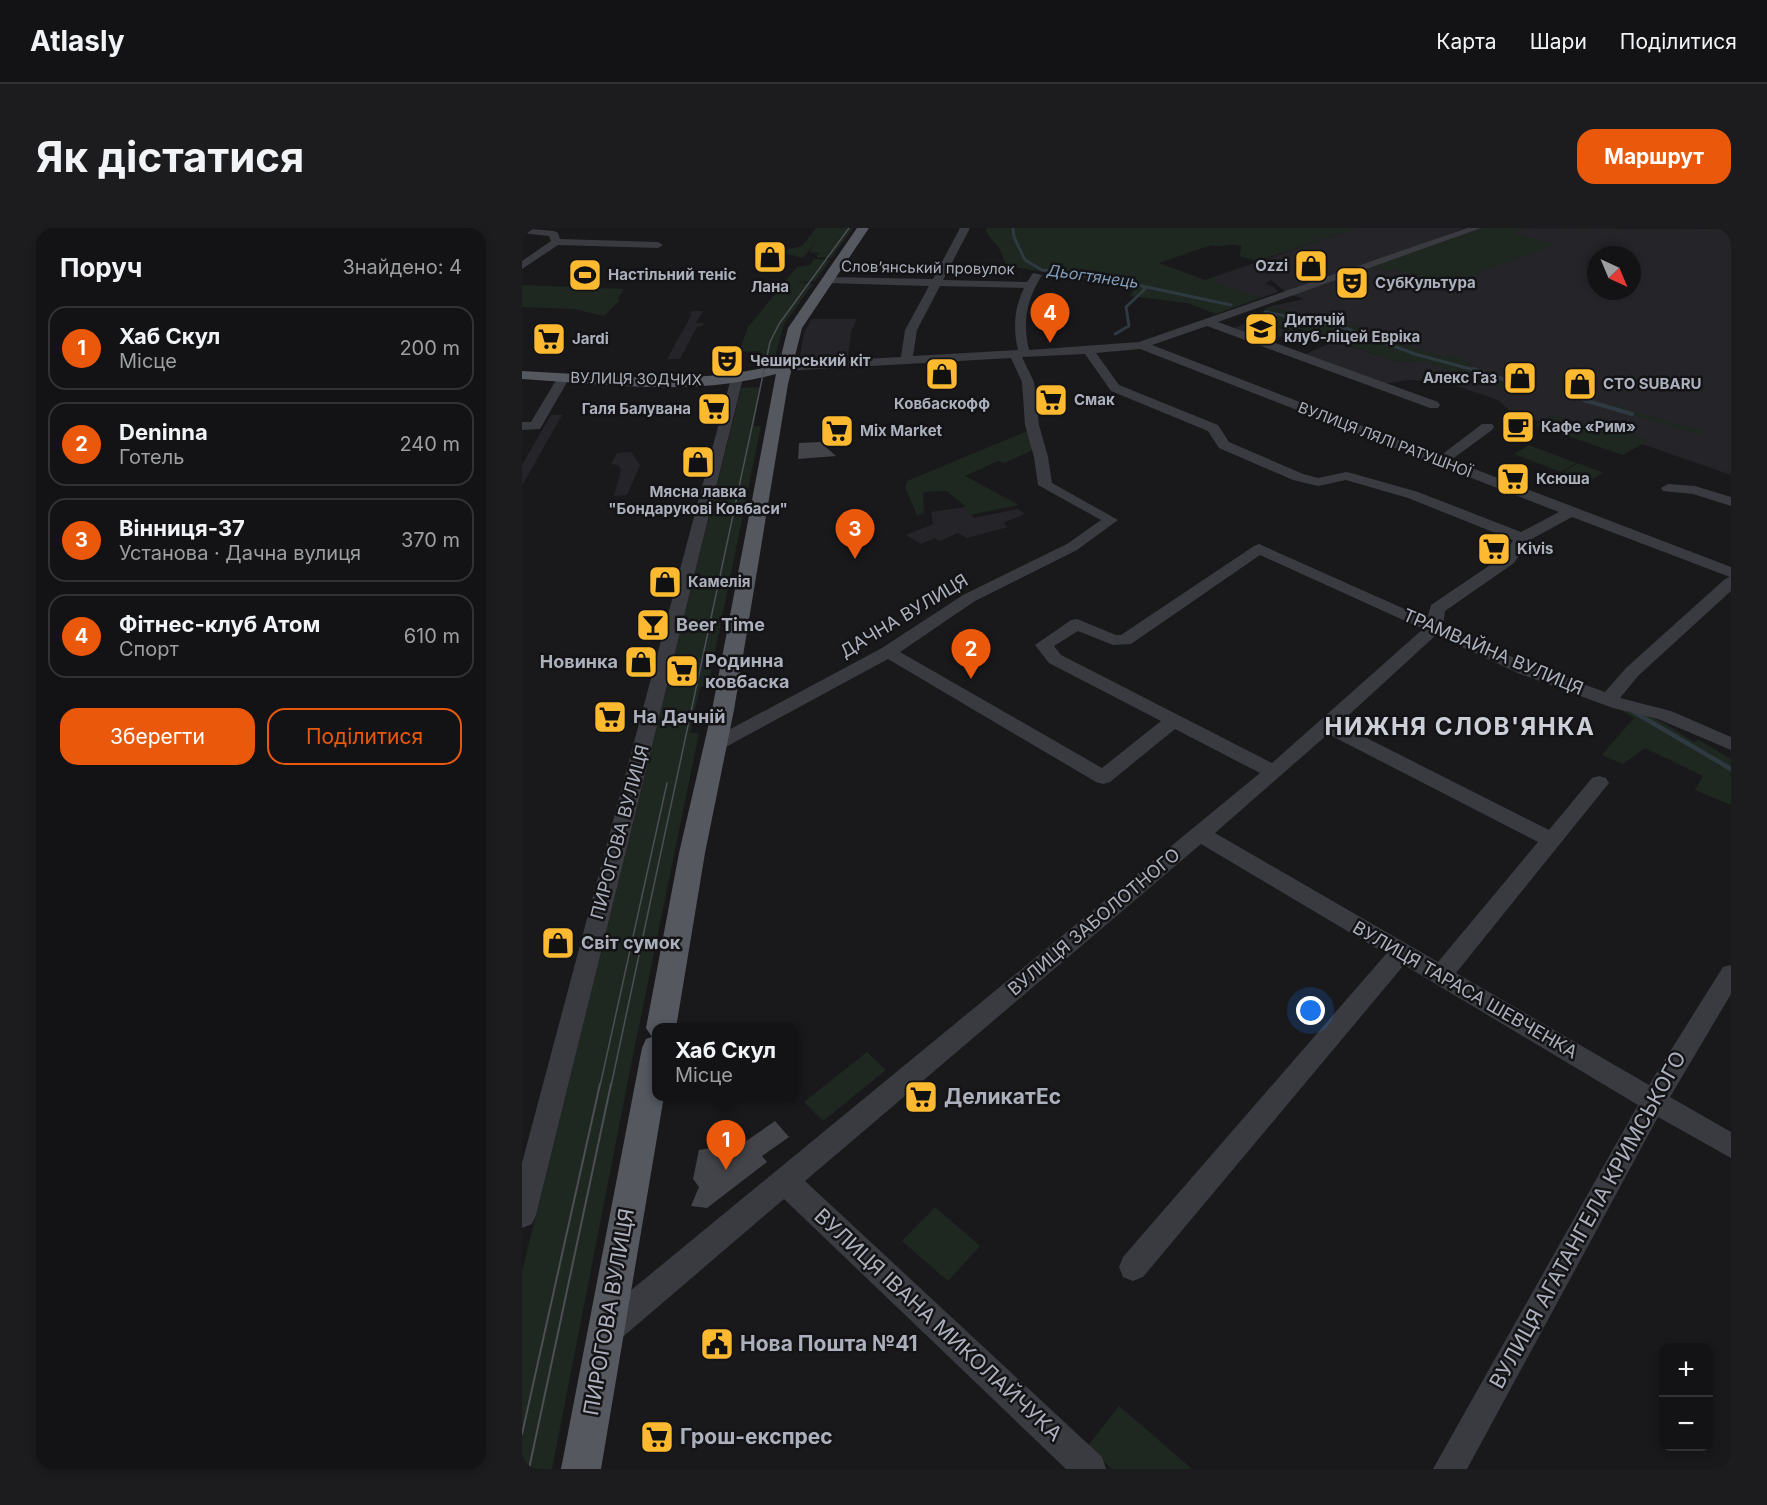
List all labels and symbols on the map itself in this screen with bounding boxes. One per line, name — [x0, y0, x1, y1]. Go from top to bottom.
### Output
shop icon: Лана — [752, 239, 788, 275]
north arrow — [1587, 246, 1641, 300]
shop icon: Ozzi — [1293, 248, 1329, 284]
street label: Словʼянський провулок — [841, 256, 1015, 279]
place label: Ozzi — [1255, 256, 1288, 275]
sports icon: Настільний теніс — [567, 257, 603, 293]
water label: Дьогтянець — [1045, 260, 1140, 292]
place label: Настільний теніс — [608, 265, 737, 284]
theatre icon: СубКультура — [1334, 265, 1370, 301]
place label: СубКультура — [1375, 273, 1476, 292]
place label: Лана — [751, 277, 789, 296]
pin: 4 — [1030, 294, 1070, 343]
place label: Дитячій клуб-ліцей Евріка — [1284, 310, 1420, 346]
school or university icon: Дитячій клуб-ліцей Евріка — [1243, 311, 1279, 347]
supermarket icon: Jardi — [531, 321, 567, 357]
place label: Jardi — [572, 329, 609, 348]
theatre icon: Чеширський кіт — [709, 343, 745, 379]
place label: Чеширський кіт — [750, 351, 871, 370]
shop icon: Ковбаскофф — [924, 356, 960, 392]
shop icon: Алекс Газ — [1502, 360, 1538, 396]
shop icon: СТО SUBARU — [1562, 366, 1598, 402]
street label: ВУЛИЦЯ ЗОДЧИХ — [570, 368, 702, 389]
place label: Алекс Газ — [1423, 368, 1497, 387]
place label: СТО SUBARU — [1603, 374, 1702, 393]
supermarket icon: Смак — [1033, 382, 1069, 418]
place label: Смак — [1074, 390, 1115, 409]
supermarket icon: Галя Балувана — [696, 391, 732, 427]
place label: Ковбаскофф — [894, 394, 990, 413]
street label: ВУЛИЦЯ ЛЯЛІ РАТУШНОЇ — [1296, 398, 1476, 482]
place label: Галя Балувана — [582, 399, 691, 418]
cafe icon: Кафе «Рим» — [1500, 409, 1536, 445]
supermarket icon: Mix Market — [819, 413, 855, 449]
place label: Кафе «Рим» — [1541, 417, 1636, 436]
place label: Mix Market — [860, 421, 943, 440]
shop icon: Мясна лавка "Бондарукові Ковбаси" — [680, 444, 716, 480]
supermarket icon: Ксюша — [1495, 461, 1531, 497]
place label: Ксюша — [1536, 469, 1590, 488]
place label: Мясна лавка "Бондарукові Ковбаси" — [608, 482, 788, 518]
pin: 3 — [836, 510, 874, 559]
supermarket icon: Kivis — [1476, 531, 1512, 567]
place label: Kivis — [1517, 539, 1553, 558]
shop icon: Камелія — [647, 564, 683, 600]
street label: ДАЧНА ВУЛИЦЯ — [836, 569, 971, 662]
place label: Камелія — [688, 572, 750, 591]
street label: ТРАМВАЙНА ВУЛИЦЯ — [1400, 603, 1587, 699]
bar icon: Beer Time — [635, 607, 671, 643]
place label: Beer Time — [676, 614, 765, 635]
pin: 2 — [952, 630, 990, 679]
shop icon: Новинка — [623, 644, 659, 680]
place label: Родинна ковбаска — [705, 650, 789, 692]
place label: Новинка — [540, 651, 618, 672]
supermarket icon: Родинна ковбаска — [664, 653, 700, 689]
supermarket icon: На Дачній — [592, 699, 628, 735]
place label: На Дачній — [633, 706, 725, 727]
district label: НИЖНЯ СЛОВ'ЯНКА — [1325, 712, 1595, 741]
street label: ПИРОГОВА ВУЛИЦЯ — [586, 742, 653, 921]
street label: ВУЛИЦЯ ЗАБОЛОТНОГО — [1004, 844, 1184, 1000]
street label: ВУЛИЦЯ ТАРАСА ШЕВЧЕНКА — [1349, 917, 1581, 1063]
shop icon: Світ сумок — [540, 925, 576, 961]
place label: Світ сумок — [581, 932, 681, 953]
your location — [1296, 996, 1325, 1025]
street label: ВУЛИЦЯ АГАТАНГЕЛА КРИМСЬКОГО — [1484, 1047, 1691, 1393]
supermarket icon: ДеликатЕс — [903, 1079, 939, 1115]
place label: ДеликатЕс — [944, 1084, 1061, 1109]
pin: 1 — [706, 1120, 746, 1170]
street label: ВУЛИЦЯ ІВАНА МИКОЛАЙЧУКА — [809, 1202, 1068, 1446]
street label: ПИРОГОВА ВУЛИЦЯ — [578, 1206, 639, 1417]
public building icon: Нова Пошта №41 — [699, 1326, 735, 1362]
place label: Нова Пошта №41 — [740, 1331, 918, 1356]
supermarket icon: Грош-експрес — [639, 1419, 675, 1455]
place label: Грош-експрес — [680, 1424, 833, 1449]

